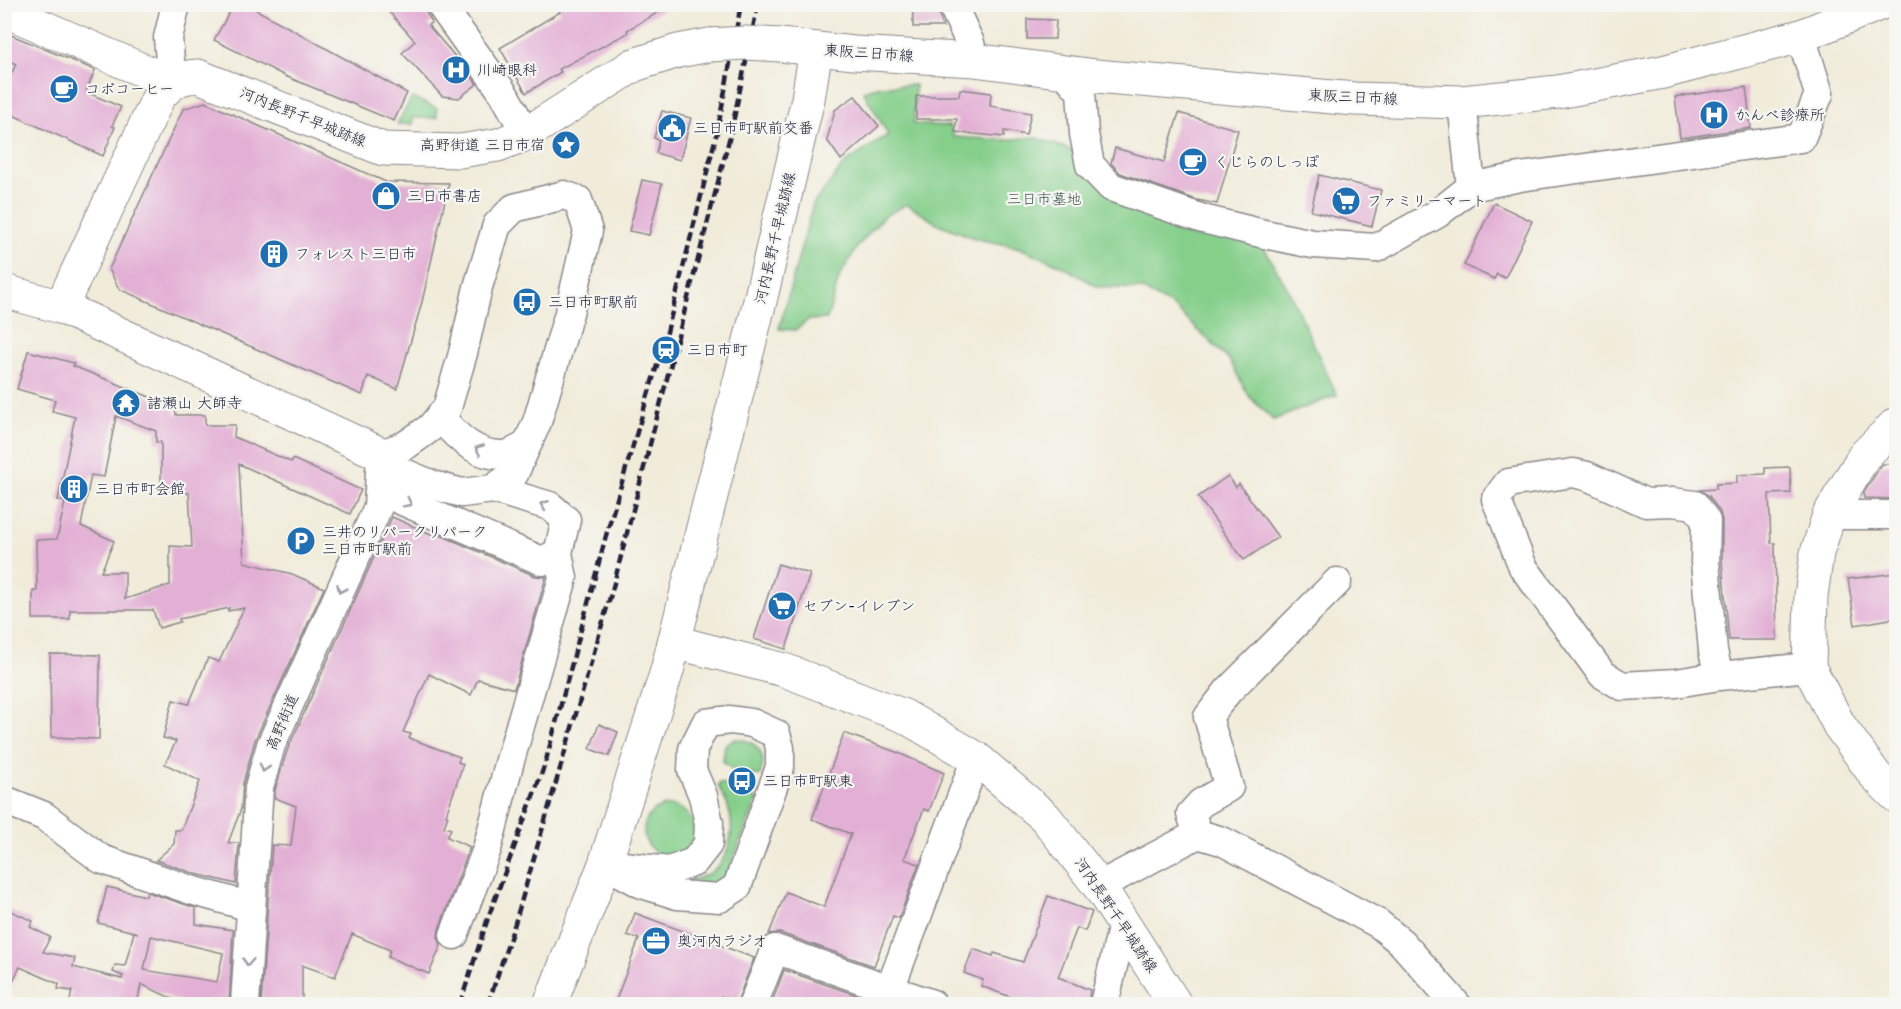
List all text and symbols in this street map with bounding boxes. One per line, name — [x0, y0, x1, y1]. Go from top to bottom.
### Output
street label: 東阪三日市線 — [823, 37, 915, 66]
hospital icon: 川崎眼科 — [440, 54, 472, 86]
place label: 川崎眼科 — [477, 57, 537, 80]
cafe icon: コボコーヒー — [48, 73, 80, 105]
place label: コボコーヒー — [85, 76, 174, 99]
street label: 河内長野千早城跡線 — [237, 80, 370, 152]
street label: 東阪三日市線 — [1308, 82, 1399, 109]
hospital icon: かんべ診療所 — [1698, 99, 1730, 131]
place label: かんべ診療所 — [1735, 102, 1825, 125]
public building icon: 三日市町駅前交番 — [656, 112, 688, 144]
place label: 三日市町駅前交番 — [693, 115, 813, 138]
place icon: 高野街道 三日市宿 — [550, 129, 582, 161]
place label: 高野街道 三日市宿 — [420, 132, 545, 155]
cafe icon: くじらのしっぽ — [1177, 146, 1209, 178]
place label: くじらのしっぽ — [1214, 149, 1319, 172]
street label: 河内長野千早城跡線 — [747, 169, 800, 306]
shop icon: 三日市書店 — [370, 180, 402, 212]
place label: 三日市書店 — [407, 183, 482, 206]
supermarket icon: ファミリーマート — [1330, 185, 1362, 217]
park label: 三日市墓地 — [1006, 186, 1082, 209]
place label: ファミリーマート — [1367, 188, 1487, 211]
building icon: フォレスト三日市 — [258, 238, 290, 270]
place label: フォレスト三日市 — [295, 241, 416, 264]
bus stop icon: 三日市町駅前 — [511, 286, 543, 318]
place label: 三日市町駅前 — [548, 289, 638, 312]
station icon: 三日市町 — [650, 334, 682, 366]
place label: 三日市町 — [687, 337, 748, 360]
temple icon: 諸瀬山 大師寺 — [110, 387, 142, 419]
place label: 諸瀬山 大師寺 — [147, 390, 242, 413]
one-way arrow — [474, 444, 485, 456]
building icon: 三日市町会館 — [58, 473, 90, 505]
place label: 三日市町会館 — [95, 476, 185, 499]
one-way arrow — [402, 496, 413, 507]
one-way arrow — [539, 500, 550, 512]
place label: 三井のリパークリパーク 三日市町駅前 — [322, 519, 487, 559]
parking icon: 三井のリパークリパーク 三日市町駅前 — [285, 525, 317, 557]
one-way arrow — [336, 582, 348, 593]
supermarket icon: セブン-イレブン — [766, 590, 798, 622]
place label: セブン-イレブン — [803, 593, 915, 616]
street label: 高野街道 — [258, 689, 303, 754]
one-way arrow — [259, 762, 272, 773]
bus stop icon: 三日市町駅東 — [726, 765, 758, 797]
place label: 三日市町駅東 — [763, 768, 853, 791]
street label: 河内長野千早城跡線 — [1070, 852, 1165, 977]
office icon: 奥河内ラジオ — [640, 925, 672, 957]
place label: 奥河内ラジオ — [677, 928, 767, 951]
one-way arrow — [241, 957, 254, 966]

